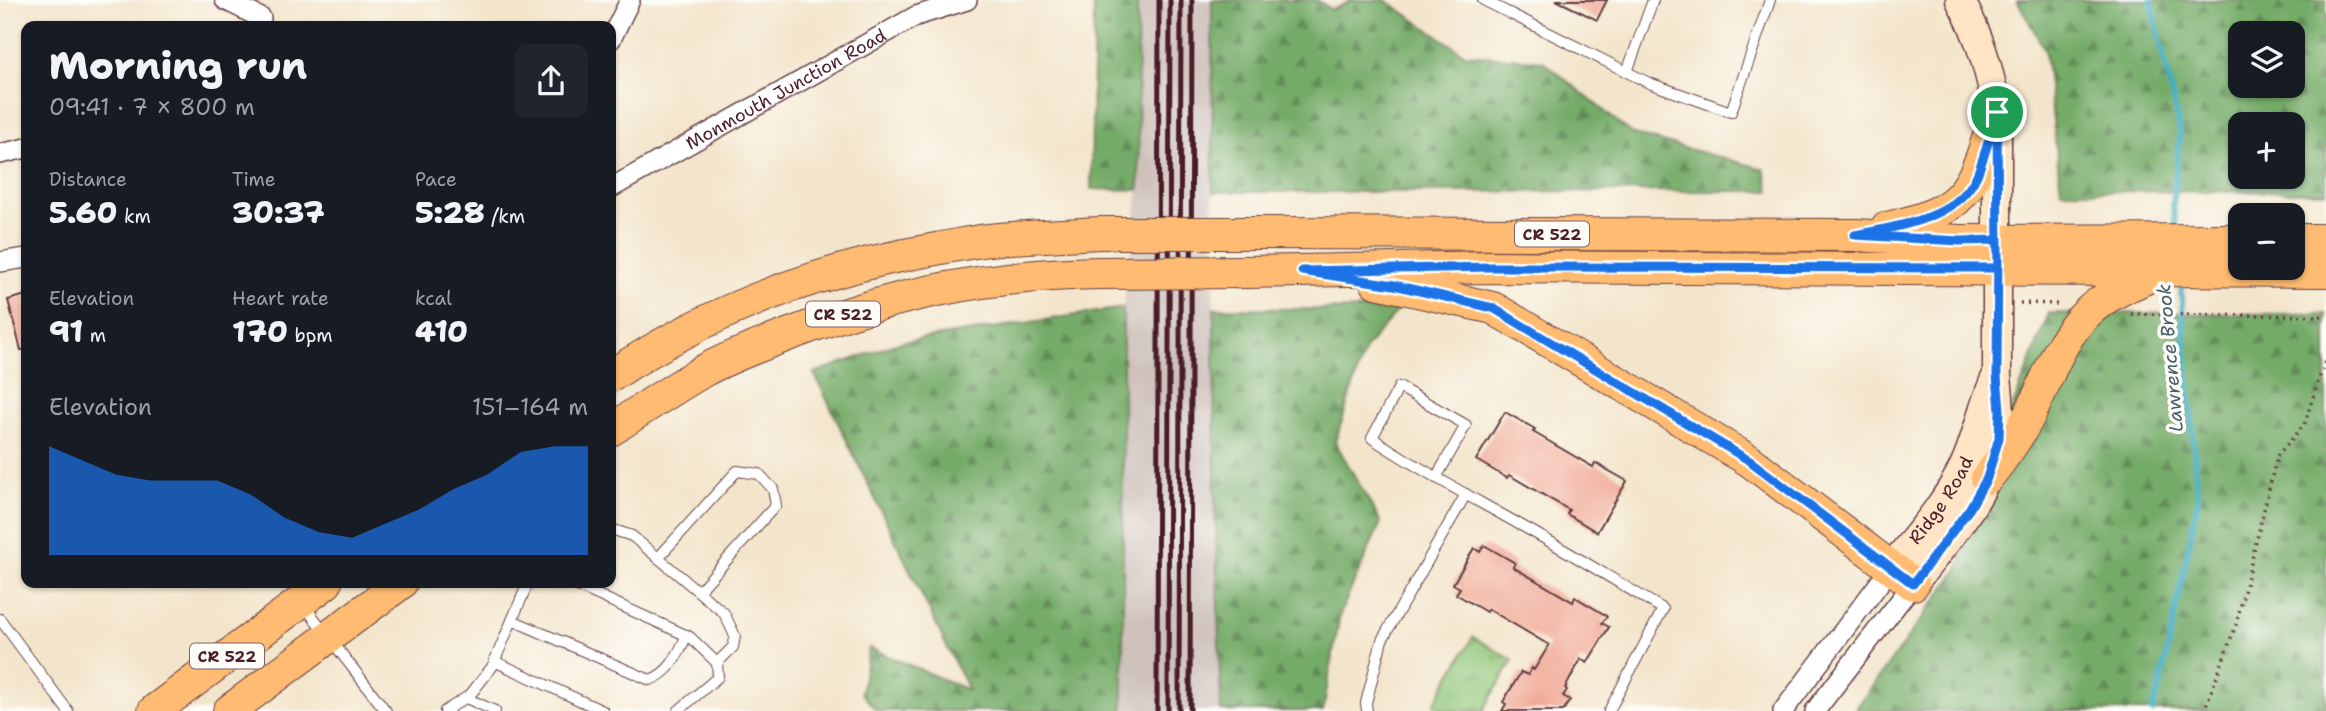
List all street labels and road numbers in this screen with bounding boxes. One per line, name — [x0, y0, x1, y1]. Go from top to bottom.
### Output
street label: Monmouth Junction Road — [681, 23, 891, 155]
road number: CR 522 — [1515, 222, 1589, 246]
road number: CR 522 — [806, 302, 880, 326]
street label: Ridge Road — [1903, 453, 1979, 549]
road number: CR 522 — [190, 643, 264, 668]

